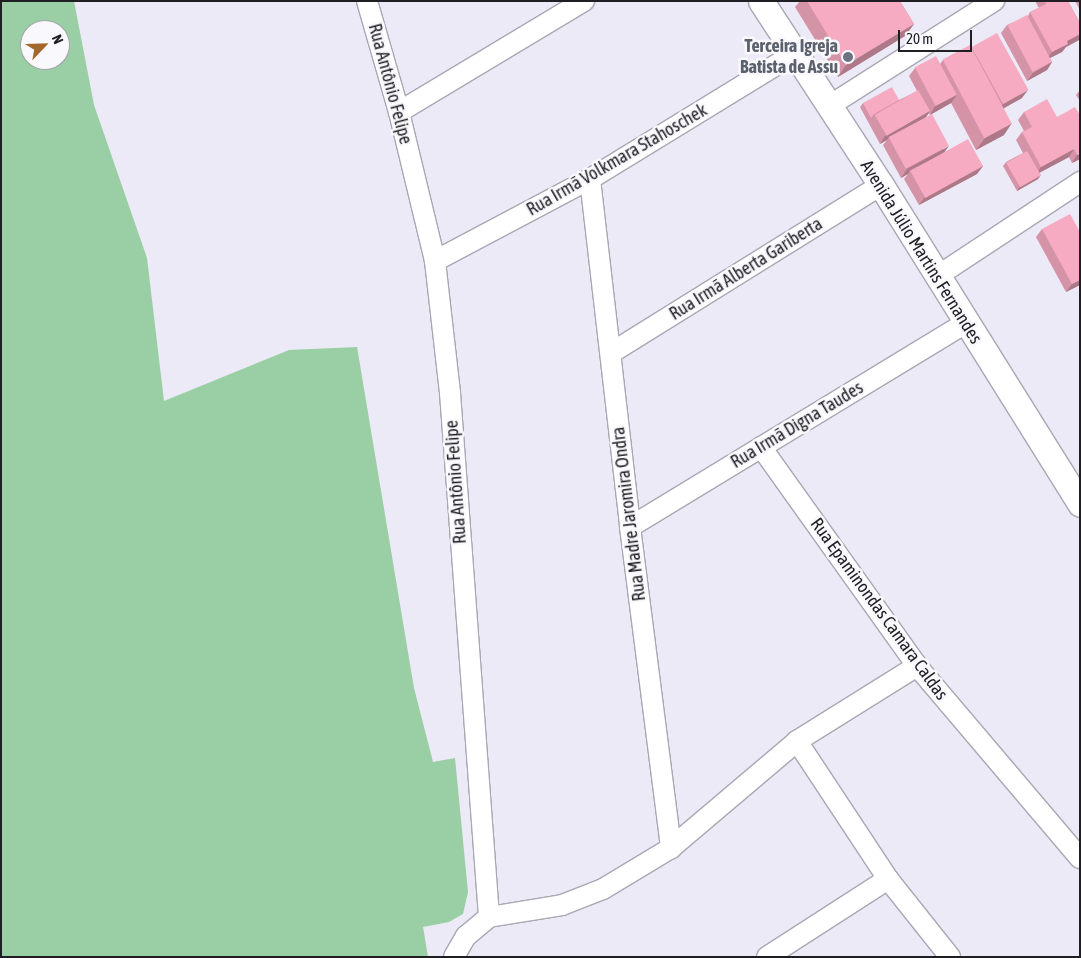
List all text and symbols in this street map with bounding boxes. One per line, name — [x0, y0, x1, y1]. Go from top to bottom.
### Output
north arrow — [20, 20, 70, 70]
scale bar — [901, 20, 975, 52]
street label: Rua Antônio Felipe — [364, 21, 416, 147]
text: 20 m — [906, 30, 933, 47]
text: N — [49, 32, 67, 46]
place label: Terceira Igreja Batista de Assu — [740, 36, 838, 78]
marker: Terceira Igreja Batista de Assu — [842, 51, 854, 63]
street label: Rua Irmã Volkmara Stahoschek — [523, 99, 711, 221]
street label: Avenida Júlio Martins Fernandes — [856, 156, 986, 348]
street label: Rua Irmã Alberta Gariberta — [665, 213, 827, 325]
street label: Rua Irmã Digna Taudes — [727, 377, 867, 473]
street label: Rua Antônio Felipe — [441, 419, 471, 545]
street label: Rua Madre Jaromira Ondra — [608, 426, 650, 602]
street label: Rua Epaminondas Camara Caldas — [806, 514, 952, 704]

